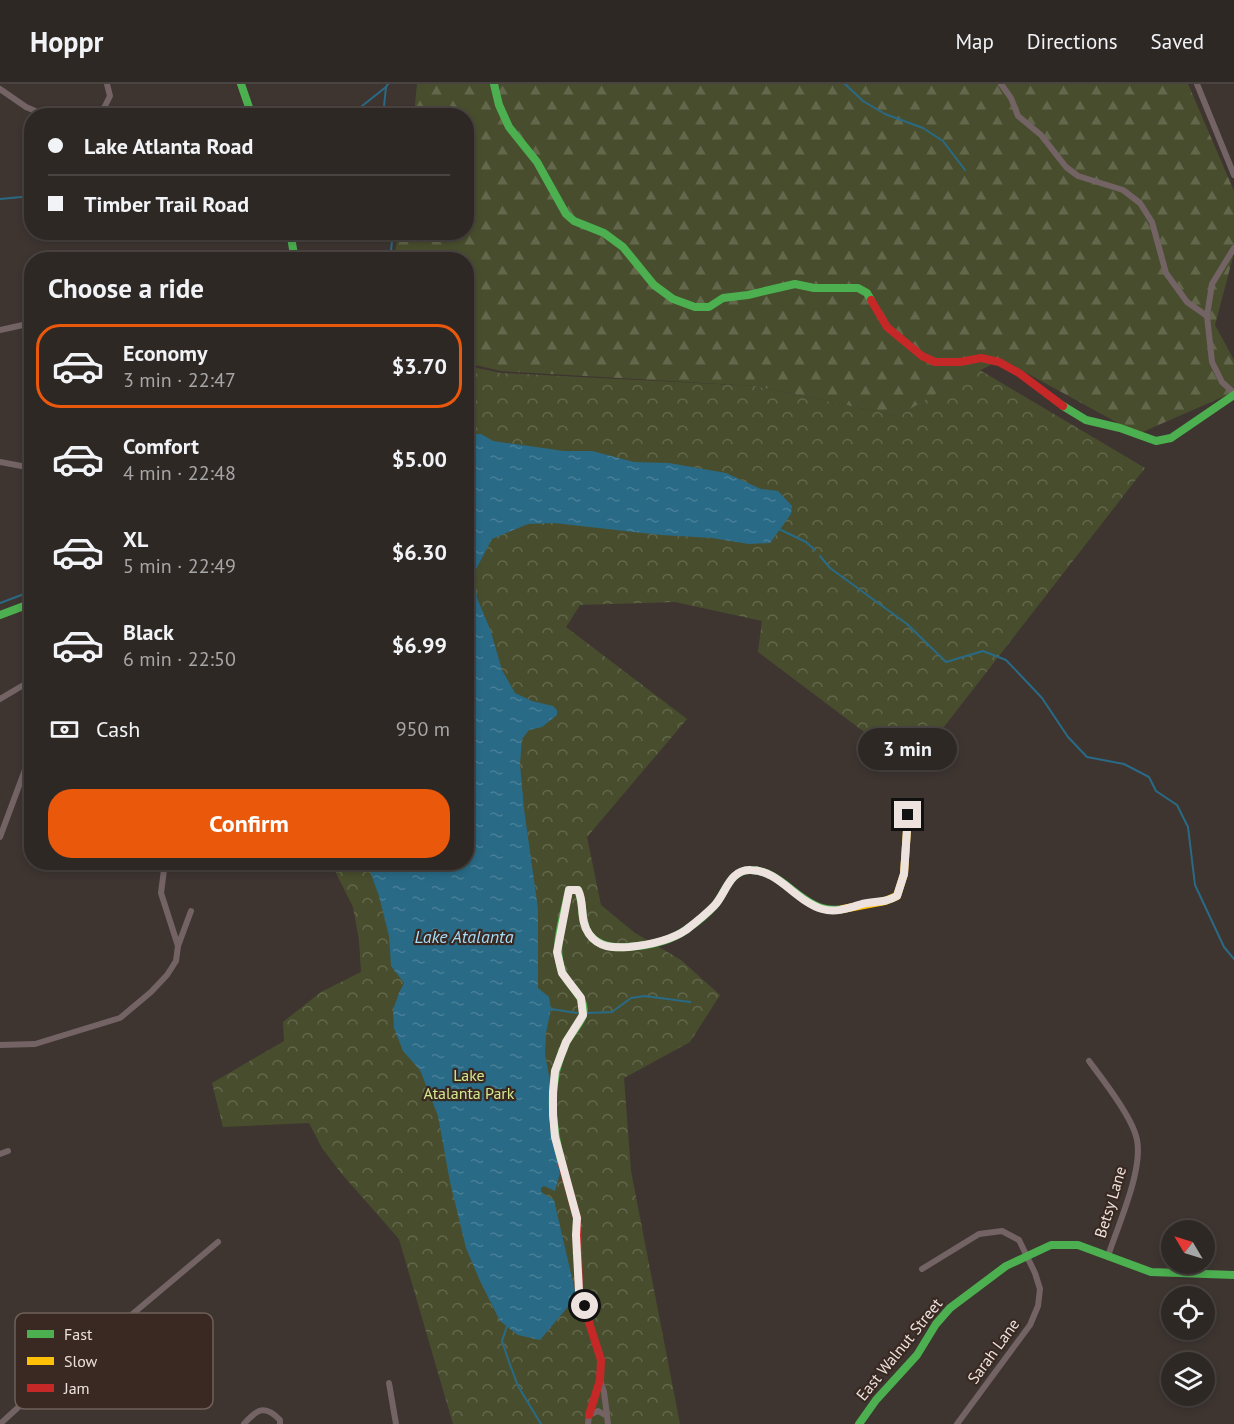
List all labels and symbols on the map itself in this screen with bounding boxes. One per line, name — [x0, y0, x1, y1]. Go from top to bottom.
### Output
callout: 3 min — [858, 728, 958, 770]
route end — [894, 801, 921, 828]
water label: Lake Atalanta — [415, 925, 514, 948]
park label: Lake Atalanta Park — [424, 1065, 515, 1103]
street label: Betsy Lane — [1090, 1164, 1130, 1240]
north arrow — [1161, 1220, 1215, 1274]
route start — [571, 1292, 598, 1319]
street label: East Walnut Street — [852, 1293, 947, 1404]
legend — [15, 1313, 213, 1409]
street label: Sarah Lane — [963, 1315, 1023, 1387]
text: Fast — [64, 1324, 93, 1344]
text: Slow — [64, 1351, 98, 1371]
text: Jam — [63, 1378, 90, 1398]

